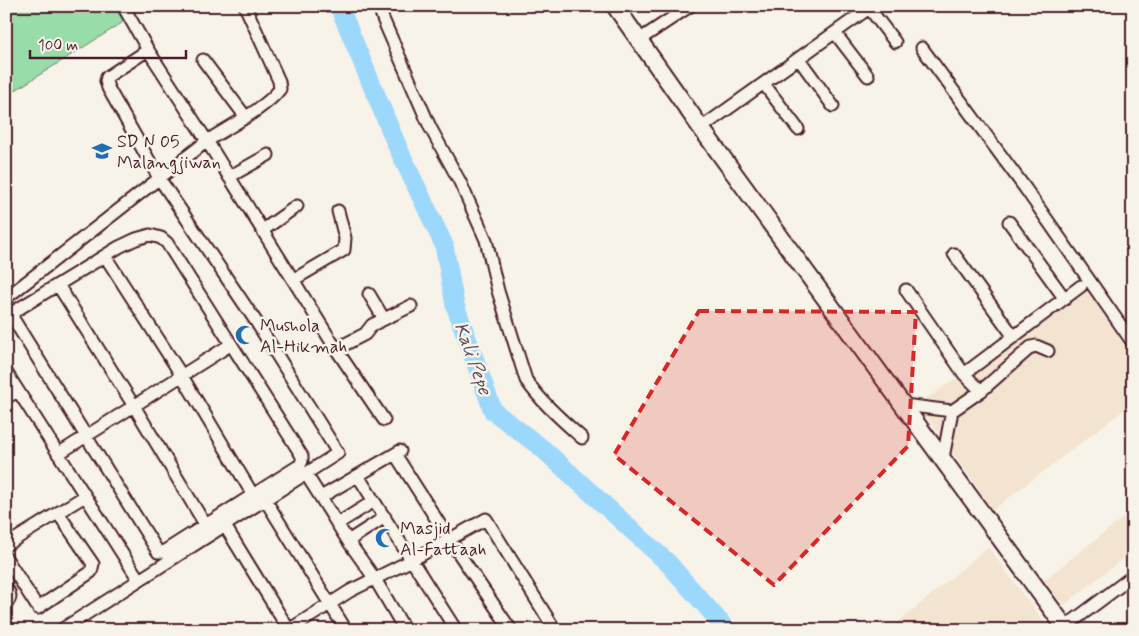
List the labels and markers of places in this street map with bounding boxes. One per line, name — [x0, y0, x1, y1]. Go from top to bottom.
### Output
place label: SD N 05 Malangjiwan — [117, 130, 221, 175]
school or university icon: SD N 05 Malangjiwan — [91, 140, 113, 162]
place label: Mushola Al-Hikmah — [260, 314, 348, 359]
mosque icon: Mushola Al-Hikmah — [234, 324, 256, 346]
place label: Masjid Al-Fattaah — [400, 517, 487, 562]
mosque icon: Masjid Al-Fattaah — [374, 527, 396, 549]

